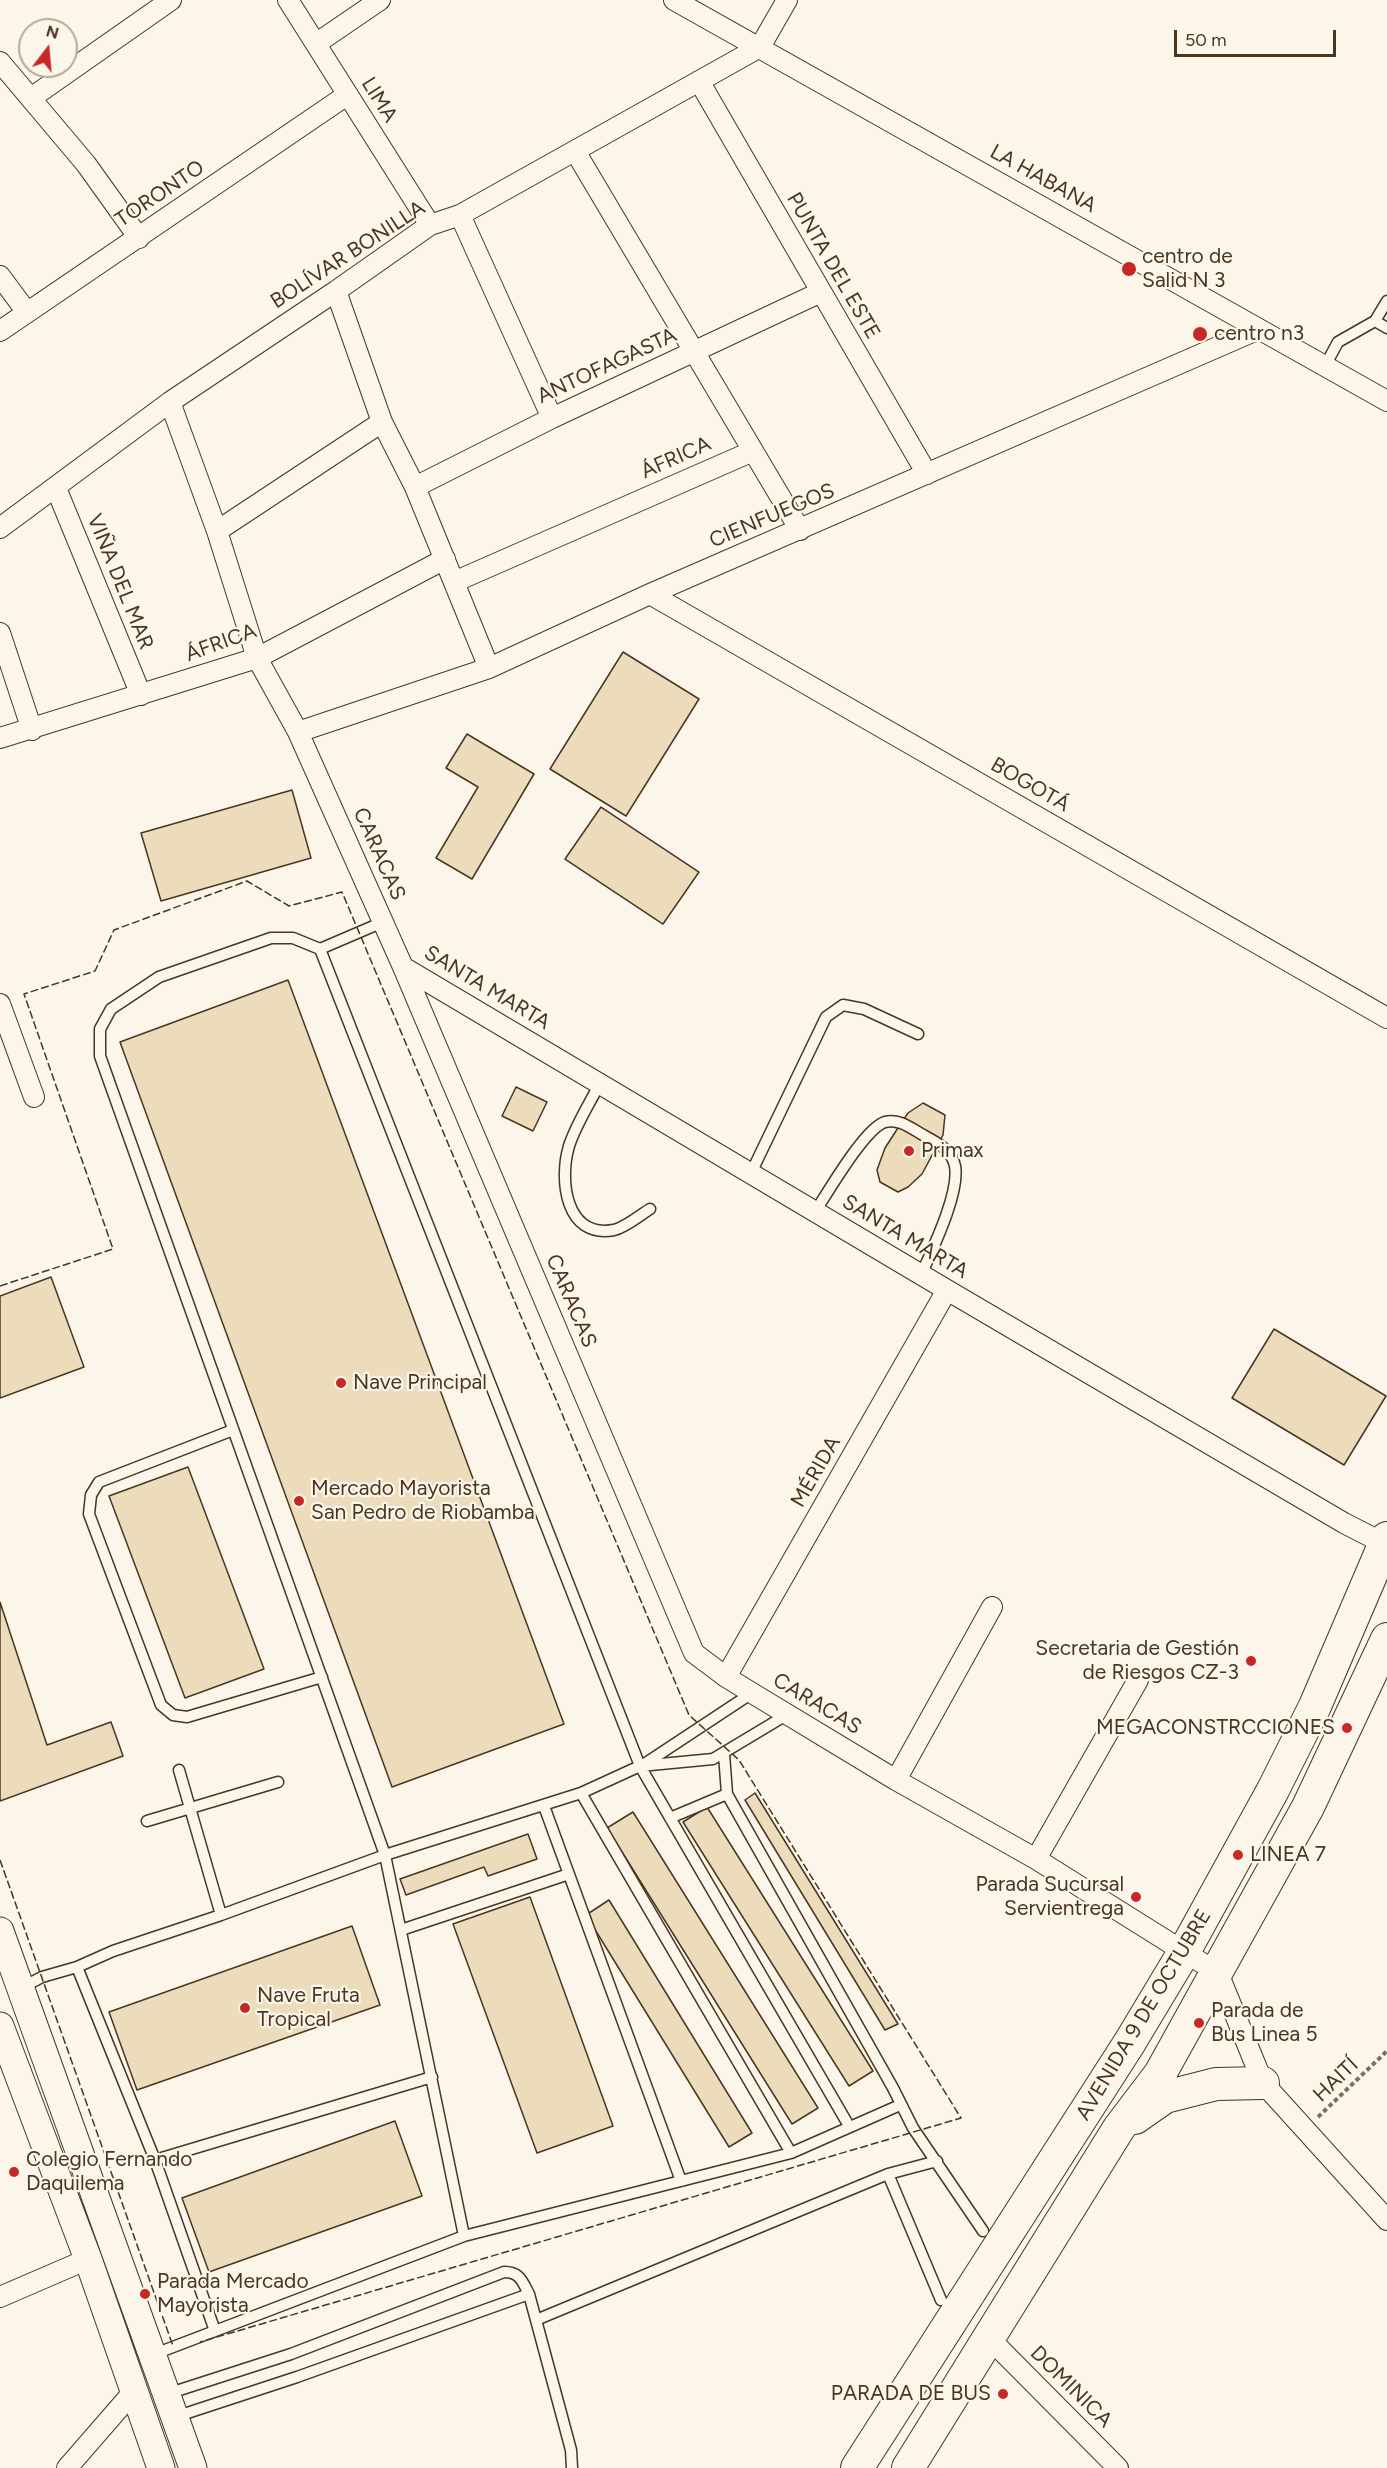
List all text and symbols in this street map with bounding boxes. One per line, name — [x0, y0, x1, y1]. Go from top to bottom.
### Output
north arrow — [18, 18, 78, 78]
scale bar — [1177, 18, 1339, 56]
text: N — [44, 21, 61, 43]
text: 50 m — [1185, 29, 1227, 51]
street label: LIMA — [355, 73, 403, 127]
street label: LA HABANA — [985, 139, 1101, 219]
street label: TORONTO — [111, 155, 209, 233]
street label: PUNTA DEL ESTE — [781, 188, 885, 344]
street label: BOLÍVAR BONILLA — [266, 196, 430, 314]
place label: centro de Salid N 3 — [1142, 244, 1233, 294]
marker: centro de Salid N 3 — [1120, 260, 1138, 278]
place label: centro n3 — [1214, 321, 1304, 347]
street label: ANTOFAGASTA — [533, 323, 681, 409]
marker: centro n3 — [1191, 325, 1209, 343]
street label: ÁFRICA — [637, 431, 715, 485]
street label: CIENFUEGOS — [706, 478, 838, 554]
street label: VIÑA DEL MAR — [81, 511, 159, 653]
street label: ÁFRICA — [182, 619, 260, 667]
street label: BOGOTÁ — [986, 752, 1074, 818]
street label: CARACAS — [347, 804, 411, 904]
street label: SANTA MARTA — [419, 941, 555, 1035]
place label: Primax — [921, 1138, 984, 1164]
marker: Primax — [902, 1144, 916, 1158]
street label: SANTA MARTA — [837, 1190, 973, 1284]
street label: CARACAS — [540, 1251, 602, 1351]
place label: Nave Principal — [353, 1370, 487, 1396]
marker: Nave Principal — [334, 1376, 348, 1390]
street label: MÉRIDA — [786, 1432, 846, 1512]
place label: Mercado Mayorista San Pedro de Riobamba — [311, 1476, 535, 1526]
marker: Mercado Mayorista San Pedro de Riobamba — [292, 1494, 306, 1508]
place label: Secretaria de Gestión de Riesgos CZ-3 — [1035, 1636, 1239, 1686]
marker: Secretaria de Gestión de Riesgos CZ-3 — [1244, 1654, 1258, 1668]
street label: CARACAS — [768, 1668, 866, 1740]
place label: MEGACONSTRCCIONES — [1096, 1715, 1335, 1741]
marker: MEGACONSTRCCIONES — [1340, 1721, 1354, 1735]
place label: LINEA 7 — [1250, 1842, 1326, 1868]
marker: LINEA 7 — [1231, 1848, 1245, 1862]
place label: Parada Sucursal Servientrega — [975, 1872, 1124, 1922]
marker: Parada Sucursal Servientrega — [1129, 1890, 1143, 1904]
street label: AVENIDA 9 DE OCTUBRE — [1071, 1905, 1217, 2125]
place label: Nave Fruta Tropical — [257, 1983, 360, 2033]
place label: Parada de Bus Linea 5 — [1211, 1998, 1317, 2048]
marker: Nave Fruta Tropical — [238, 2001, 252, 2015]
marker: Parada de Bus Linea 5 — [1192, 2016, 1206, 2030]
street label: HAITÍ — [1308, 2053, 1364, 2107]
place label: Colegio Fernando Daquilema — [26, 2147, 192, 2197]
marker: Colegio Fernando Daquilema — [7, 2165, 21, 2179]
place label: Parada Mercado Mayorista — [157, 2269, 309, 2319]
marker: Parada Mercado Mayorista — [138, 2287, 152, 2301]
street label: DOMINICA — [1025, 2341, 1117, 2433]
place label: PARADA DE BUS — [831, 2381, 991, 2407]
marker: PARADA DE BUS — [996, 2387, 1010, 2401]

